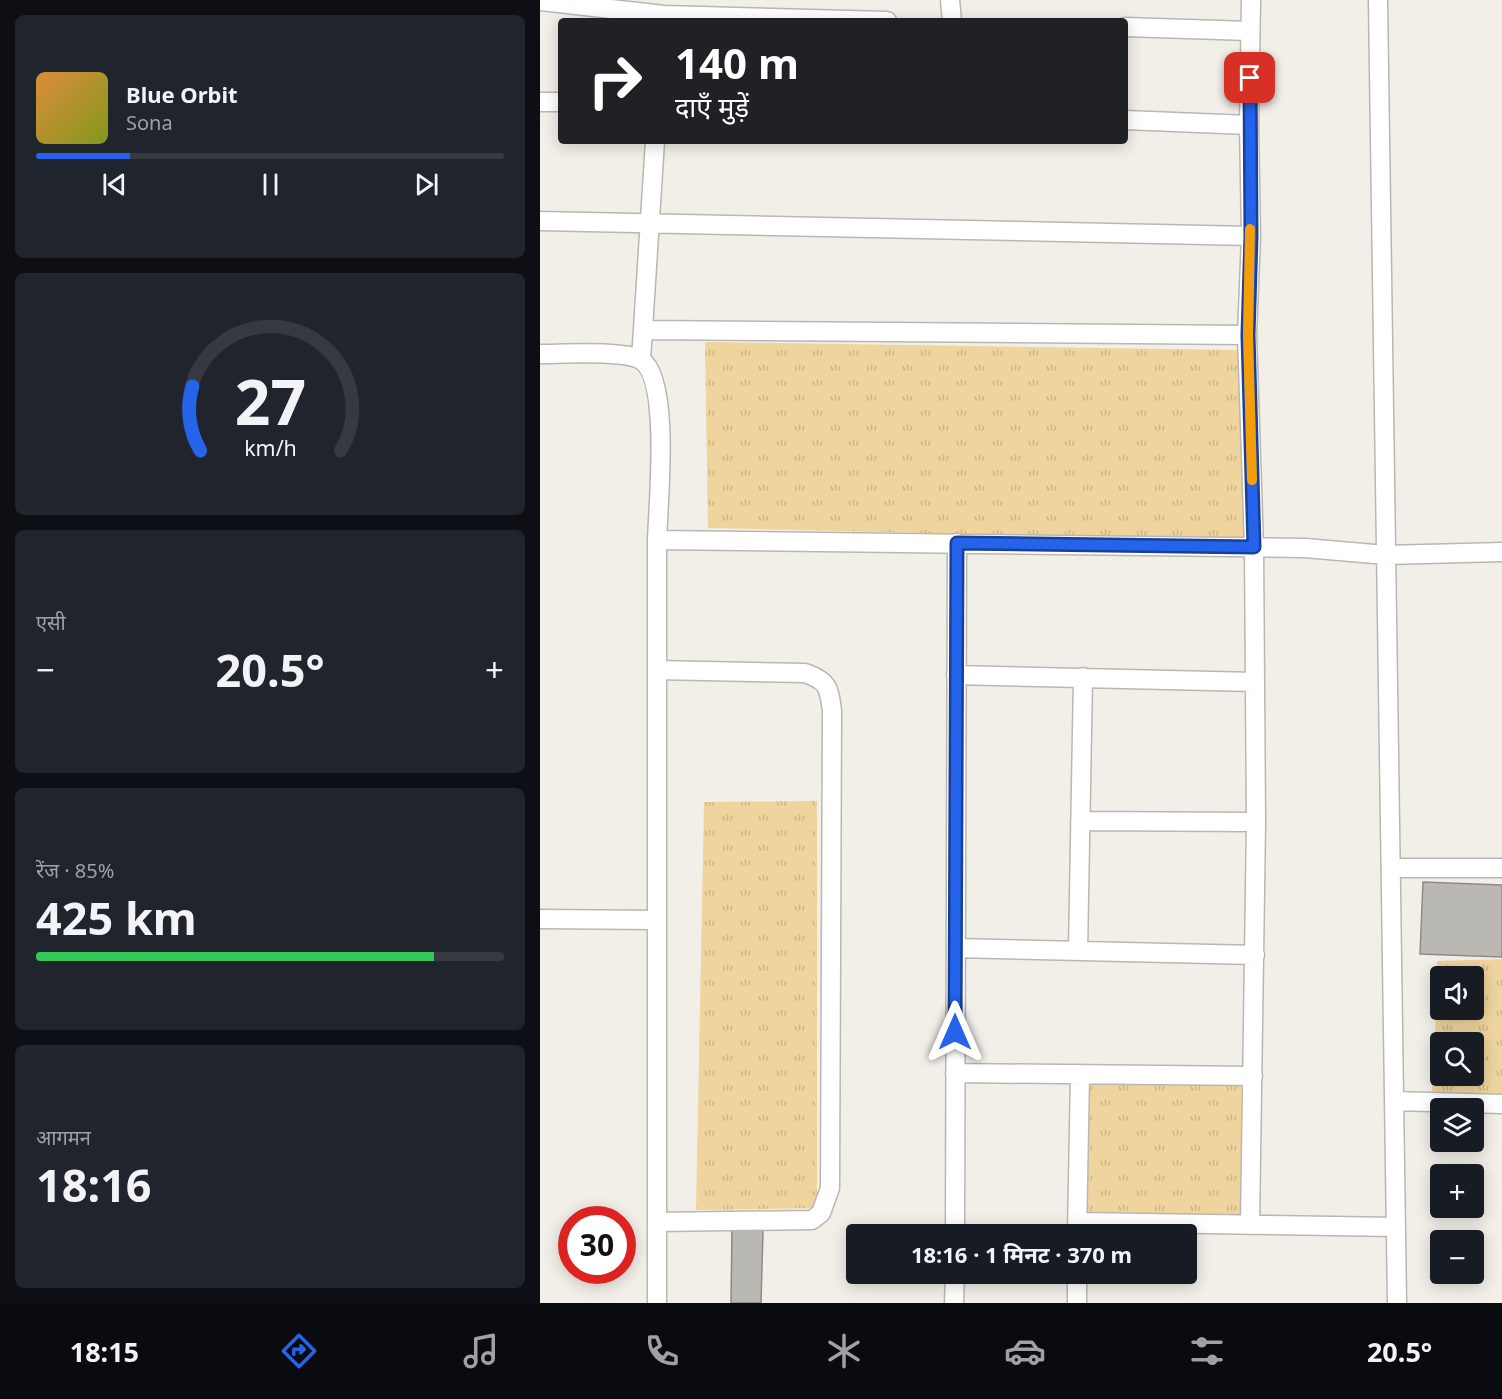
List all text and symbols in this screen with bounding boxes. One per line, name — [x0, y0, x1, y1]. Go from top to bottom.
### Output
text: 140 m — [675, 34, 799, 91]
icon: right — [576, 42, 654, 120]
pin — [1224, 52, 1275, 103]
icon: arrive — [1233, 61, 1266, 94]
text: Blue Orbit — [126, 79, 238, 109]
text: दाएँ मुड़ें — [675, 88, 749, 125]
text: Sona — [126, 109, 173, 136]
icon: previous — [98, 168, 131, 201]
icon: pause — [254, 168, 287, 201]
icon: next — [410, 168, 443, 201]
text: 27 — [234, 358, 306, 443]
text: km/h — [244, 433, 296, 462]
text: एसी — [36, 609, 66, 636]
text: 20.5° — [216, 639, 324, 700]
text: − — [36, 647, 55, 692]
text: + — [485, 647, 504, 692]
text: रेंज · 85% — [36, 857, 114, 884]
text: 425 km — [36, 887, 197, 948]
map controls — [1430, 966, 1484, 1284]
button: sound — [1430, 966, 1484, 1020]
position arrow — [923, 1000, 987, 1064]
button: search — [1430, 1032, 1484, 1086]
button: layers — [1430, 1098, 1484, 1152]
text: आगमन — [36, 1124, 91, 1151]
text: 18:16 — [36, 1154, 152, 1215]
button: + — [1430, 1164, 1484, 1218]
speed limit sign: 30 — [558, 1206, 636, 1284]
button: − — [1430, 1230, 1484, 1284]
text: 18:16 · 1 मिनट · 370 m — [911, 1239, 1132, 1269]
icon: directions — [278, 1330, 320, 1372]
icon: music — [460, 1330, 502, 1372]
icon: phone — [641, 1330, 683, 1372]
icon: climate — [823, 1330, 865, 1372]
icon: car — [1004, 1330, 1046, 1372]
icon: filters — [1186, 1330, 1228, 1372]
text: 18:15 — [70, 1333, 139, 1370]
text: 20.5° — [1367, 1333, 1432, 1370]

